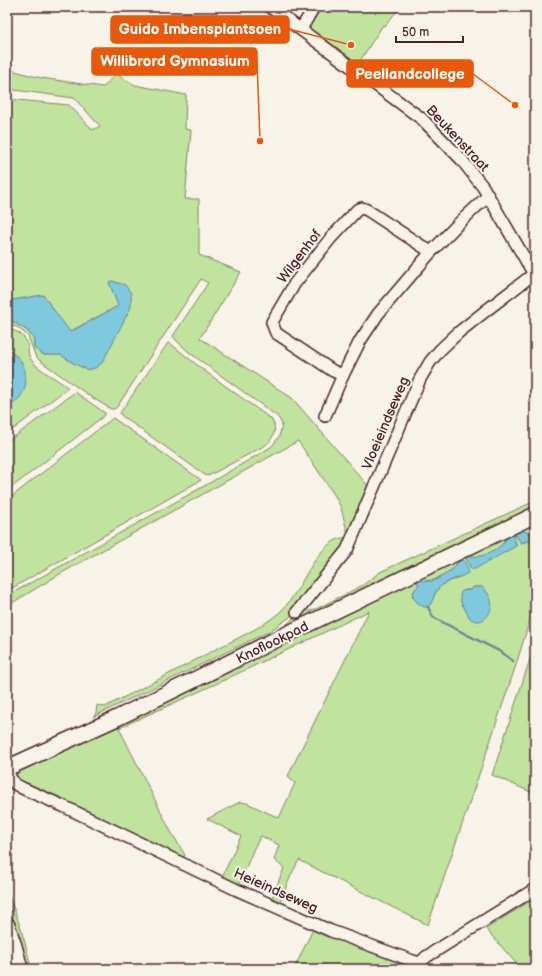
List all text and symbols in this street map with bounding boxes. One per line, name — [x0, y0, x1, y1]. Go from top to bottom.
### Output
callout: Guido Imbensplantsoen — [111, 16, 289, 43]
scale bar — [396, 18, 463, 44]
text: Guido Imbensplantsoen — [119, 20, 281, 39]
text: 50 m — [402, 25, 429, 40]
callout: Willibrord Gymnasium — [92, 48, 257, 75]
text: Willibrord Gymnasium — [100, 52, 250, 71]
callout: Peellandcollege — [347, 60, 473, 87]
text: Peellandcollege — [355, 65, 465, 84]
street label: Beukenstraat — [423, 102, 493, 176]
street label: Wilgenhof — [274, 226, 325, 286]
street label: Vloeieindseweg — [358, 374, 413, 472]
street label: Knoflookpad — [233, 618, 311, 667]
street label: Heieindseweg — [231, 864, 320, 917]

